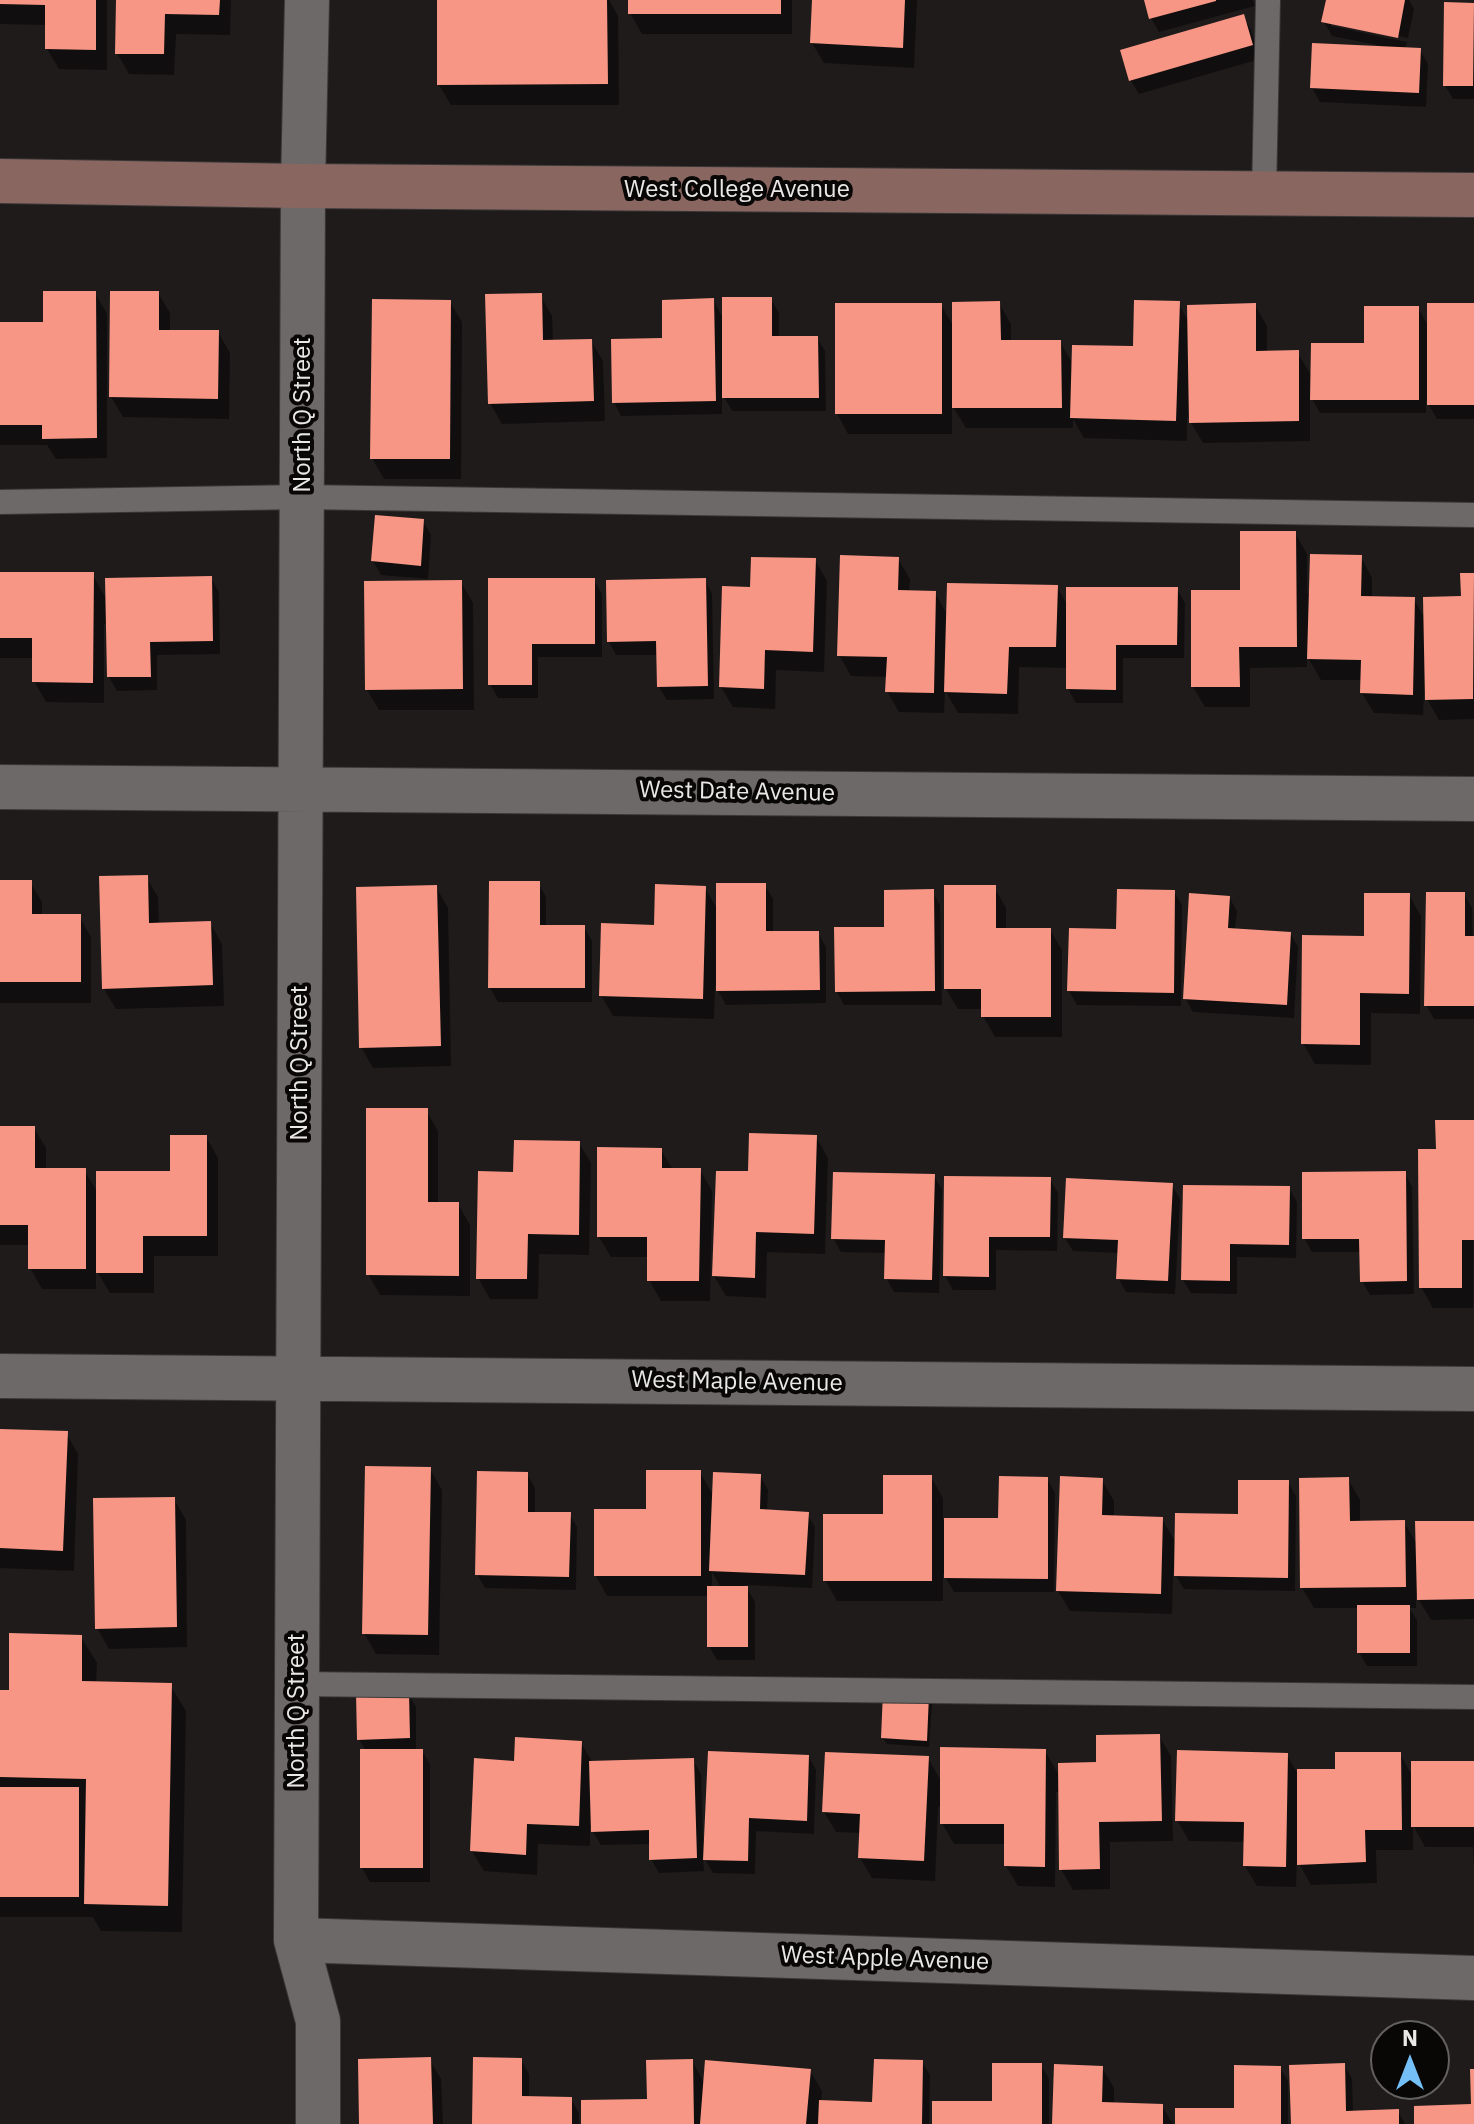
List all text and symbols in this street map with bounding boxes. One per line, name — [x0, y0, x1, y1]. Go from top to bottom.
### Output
street label: West College Avenue — [624, 176, 850, 204]
street label: North Q Street — [289, 337, 317, 493]
street label: West Date Avenue — [639, 776, 835, 808]
street label: North Q Street — [286, 985, 314, 1141]
street label: West Maple Avenue — [631, 1366, 843, 1398]
street label: North Q Street — [283, 1633, 311, 1789]
street label: West Apple Avenue — [780, 1941, 990, 1977]
north arrow — [1370, 2020, 1450, 2100]
text: N — [1402, 2023, 1418, 2052]

